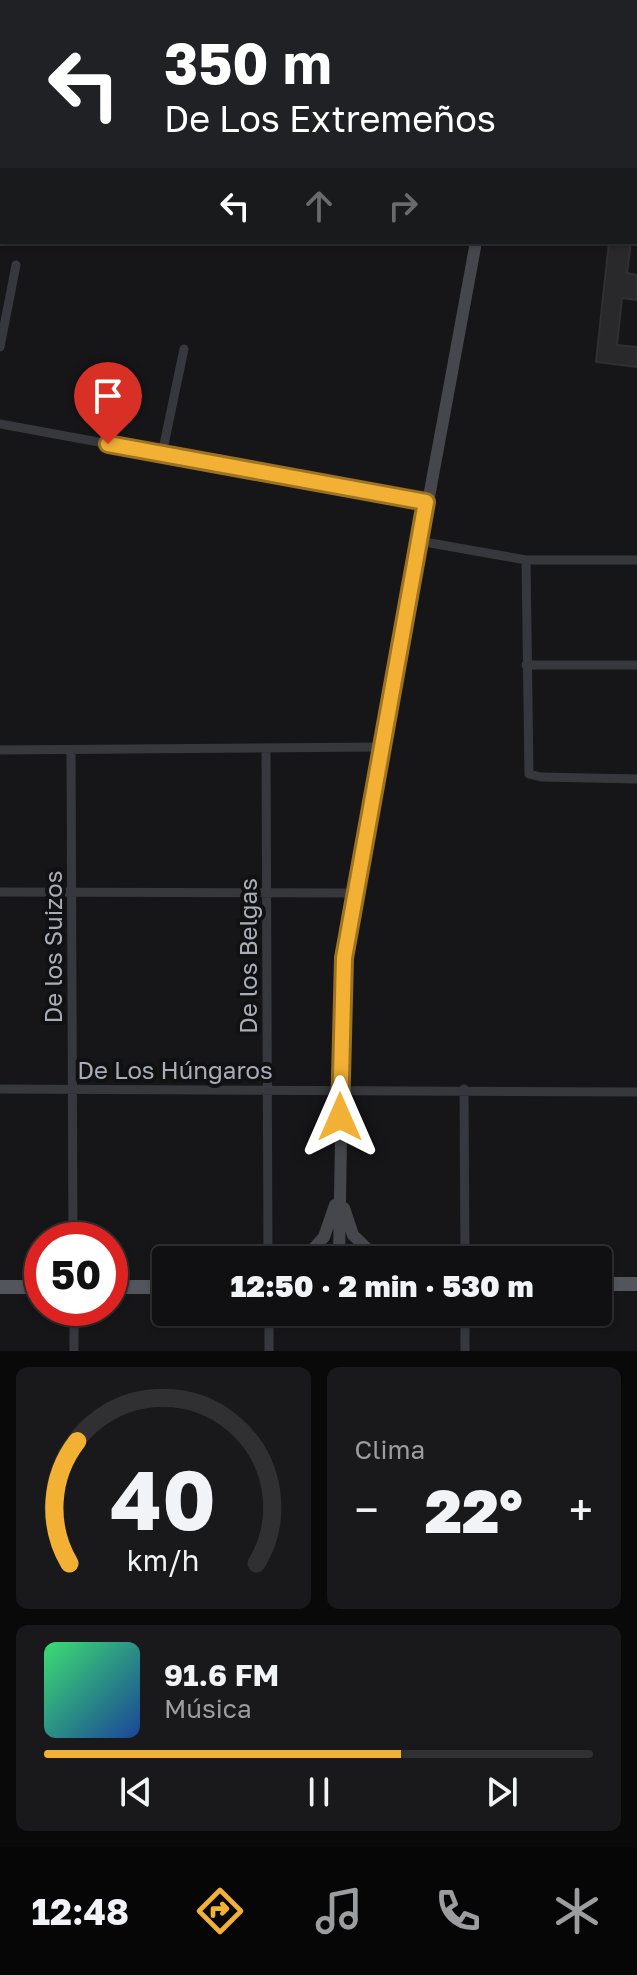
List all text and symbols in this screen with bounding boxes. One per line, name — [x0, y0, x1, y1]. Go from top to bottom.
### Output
text: 350 m — [164, 29, 332, 96]
icon: left — [32, 32, 136, 136]
text: De Los Extremeños — [164, 97, 496, 140]
icon: left — [213, 184, 257, 228]
icon: ahead — [297, 184, 341, 228]
icon: right — [381, 184, 425, 228]
pin — [74, 362, 142, 444]
icon: arrive — [86, 374, 130, 418]
street label: De los Suizos — [38, 871, 67, 1023]
street label: De los Belgas — [233, 878, 262, 1034]
street label: De Los Húngaros — [77, 1055, 273, 1084]
position arrow — [298, 1075, 382, 1159]
speed limit sign: 50 — [24, 1222, 128, 1326]
text: 12:50 · 2 min · 530 m — [231, 1268, 534, 1304]
text: Clima — [355, 1434, 425, 1465]
text: 40 — [110, 1448, 216, 1548]
text: 22° — [425, 1474, 523, 1546]
text: − — [355, 1483, 379, 1536]
text: + — [569, 1483, 593, 1536]
text: km/h — [127, 1543, 200, 1577]
text: 91.6 FM — [164, 1657, 279, 1693]
text: Música — [164, 1693, 252, 1724]
icon: previous — [114, 1770, 158, 1814]
icon: pause — [297, 1770, 341, 1814]
icon: next — [480, 1770, 524, 1814]
icon: directions — [192, 1883, 248, 1939]
icon: music — [311, 1883, 367, 1939]
icon: phone — [430, 1883, 486, 1939]
icon: climate — [549, 1883, 605, 1939]
text: 12:48 — [32, 1890, 129, 1933]

